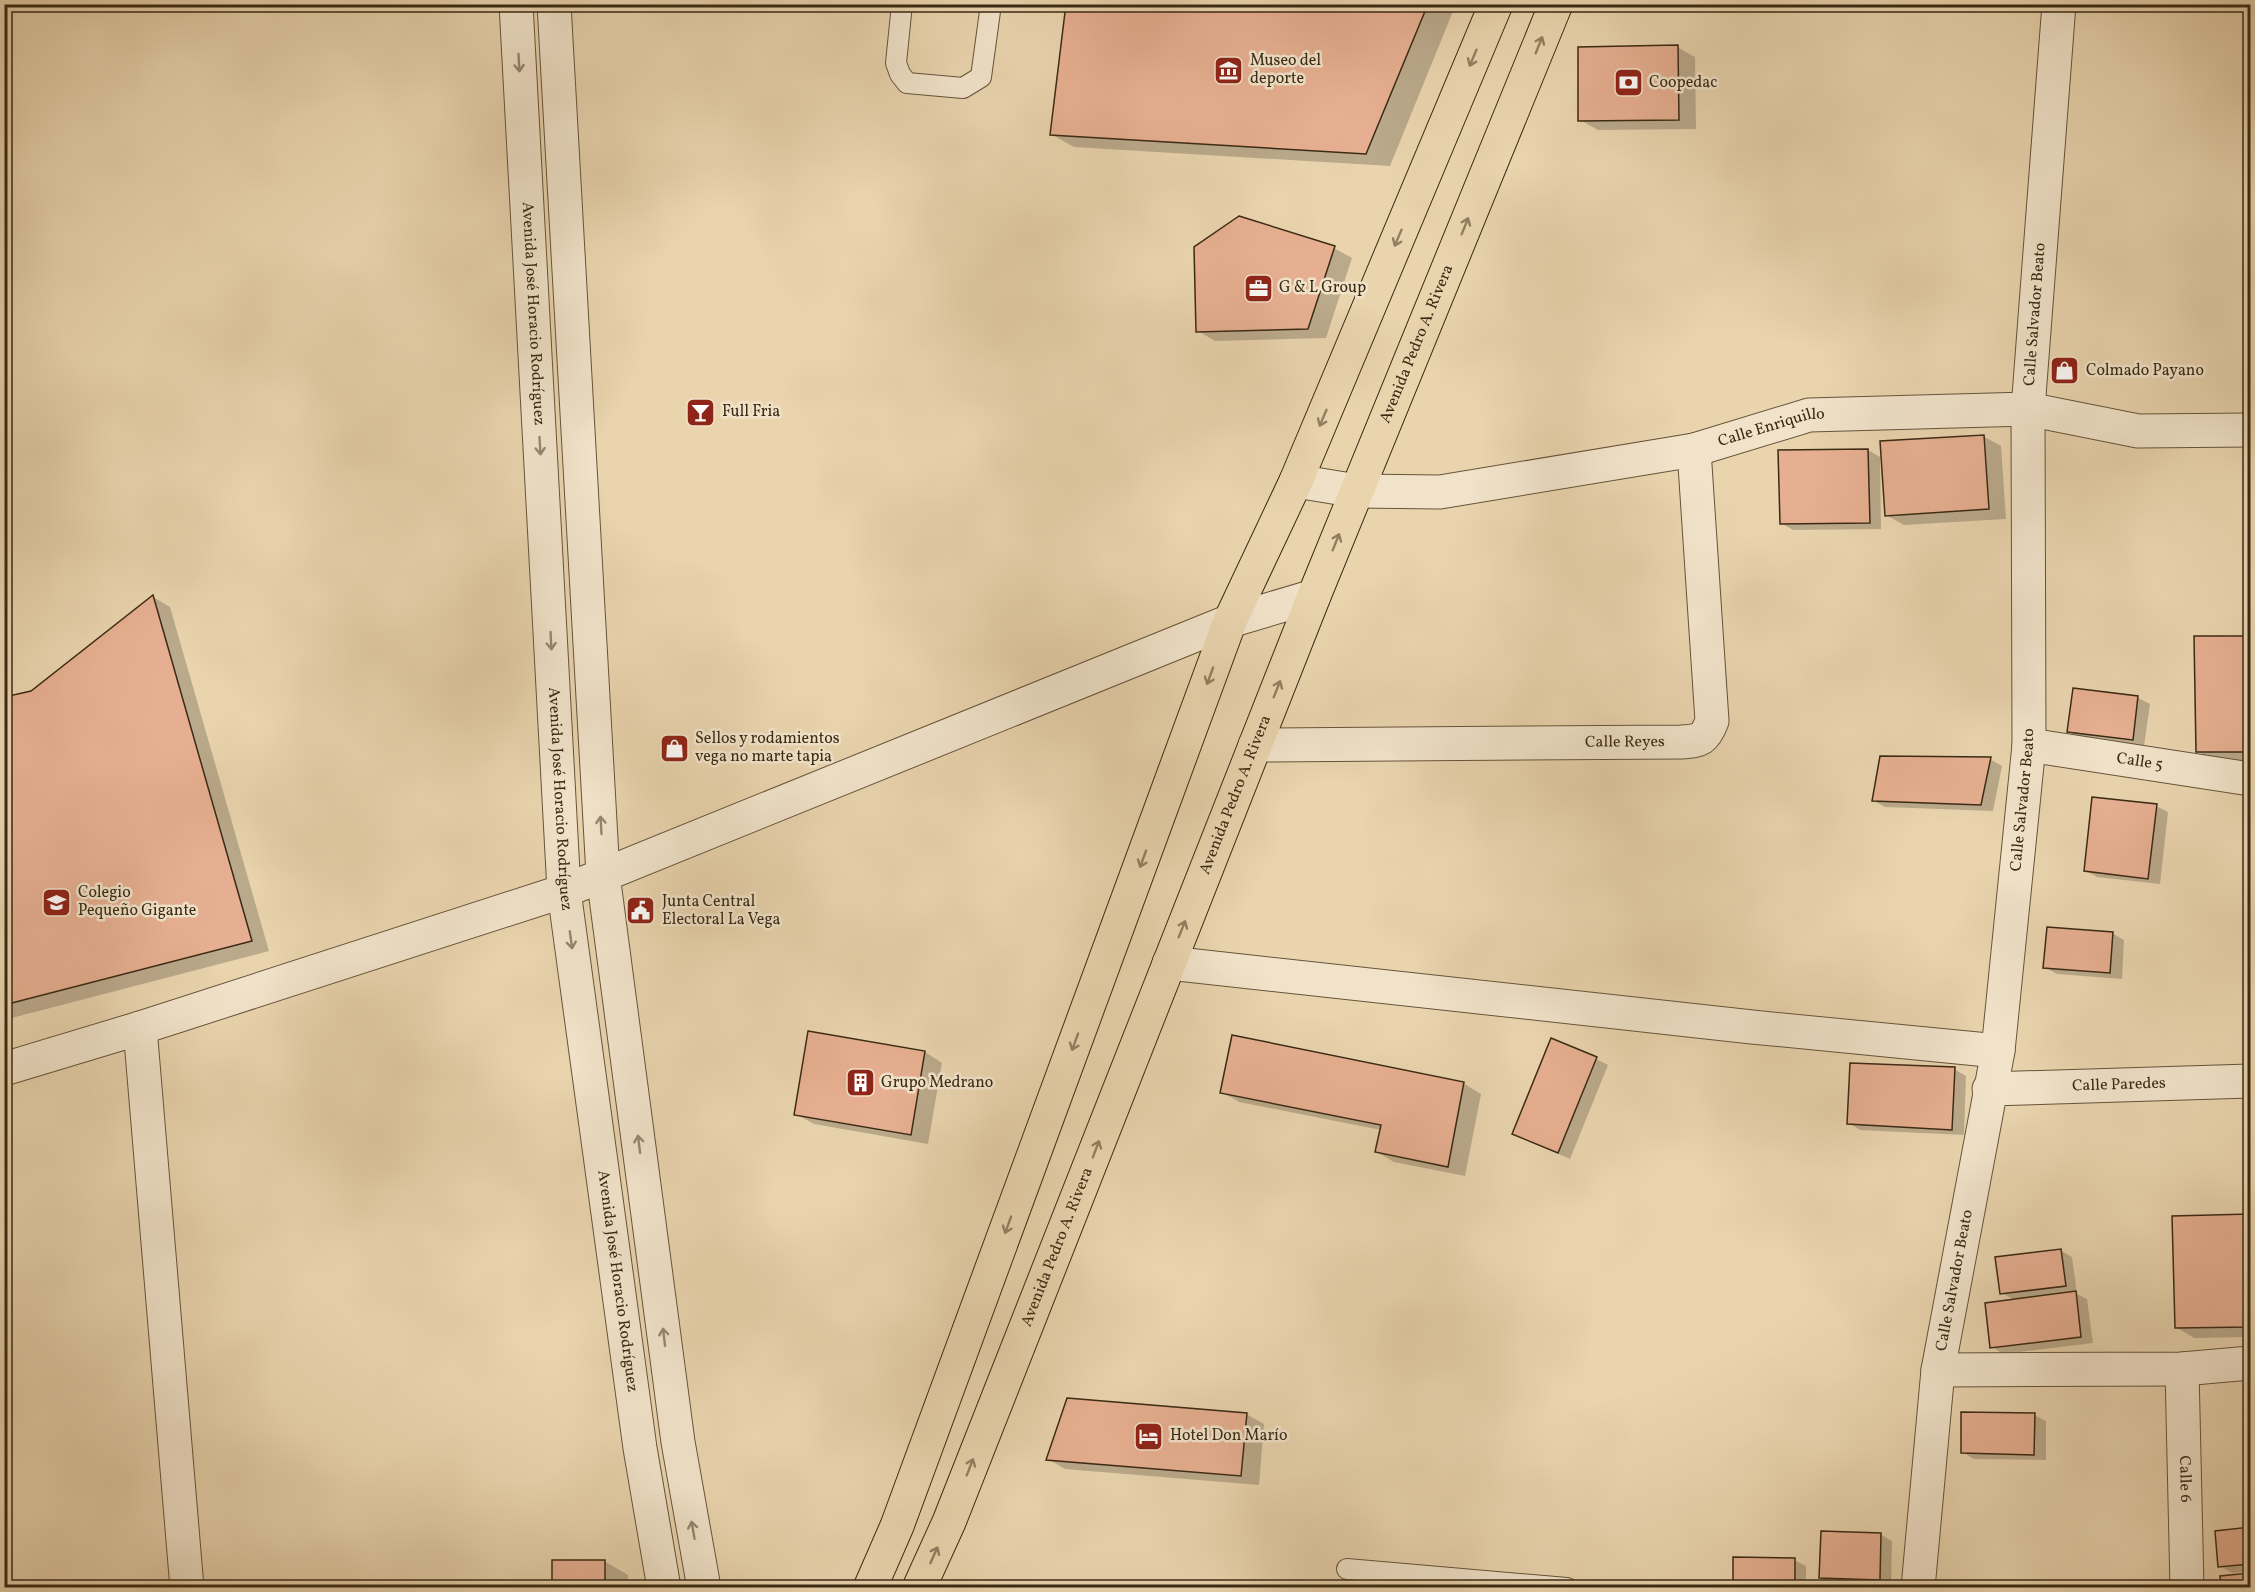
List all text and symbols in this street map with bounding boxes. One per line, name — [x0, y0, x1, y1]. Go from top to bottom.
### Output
one-way arrow — [1534, 36, 1545, 55]
one-way arrow — [1467, 49, 1479, 67]
place label: Museo del deporte — [1250, 50, 1321, 90]
one-way arrow — [514, 52, 525, 72]
museum icon: Museo del deporte — [1213, 54, 1245, 86]
bank icon: Coopedac — [1612, 67, 1644, 99]
place label: Coopedac — [1649, 72, 1717, 94]
street label: Avenida José Horacio Rodríguez — [516, 201, 550, 426]
one-way arrow — [1460, 217, 1471, 235]
one-way arrow — [1392, 229, 1403, 247]
street label: Calle Salvador Beato — [2019, 242, 2052, 387]
street label: Avenida Pedro A. Rivera — [1375, 261, 1459, 427]
office icon: G & L Group — [1242, 272, 1274, 304]
place label: G & L Group — [1279, 277, 1366, 299]
shop icon: Colmado Payano — [2049, 355, 2081, 387]
place label: Colmado Payano — [2086, 360, 2204, 382]
bar icon: Full Fria — [685, 396, 717, 428]
place label: Full Fria — [722, 401, 780, 423]
street label: Calle Enriquillo — [1715, 404, 1825, 453]
one-way arrow — [1317, 409, 1328, 427]
one-way arrow — [534, 436, 545, 456]
one-way arrow — [1331, 533, 1342, 552]
one-way arrow — [545, 631, 556, 651]
one-way arrow — [1204, 666, 1215, 685]
one-way arrow — [1272, 680, 1283, 698]
street label: Avenida José Horacio Rodríguez — [542, 687, 578, 912]
street label: Avenida Pedro A. Rivera — [1194, 712, 1277, 878]
place label: Sellos y rodamientos vega no marte tapia — [695, 728, 840, 768]
street label: Calle Salvador Beato — [2005, 728, 2040, 872]
street label: Calle Reyes — [1585, 731, 1665, 754]
shop icon: Sellos y rodamientos vega no marte tapia — [658, 732, 690, 764]
street label: Calle 5 — [2115, 748, 2164, 776]
one-way arrow — [595, 816, 606, 836]
one-way arrow — [1136, 849, 1147, 868]
place label: Colegio Pequeño Gigante — [78, 882, 196, 922]
school or university icon: Colegio Pequeño Gigante — [41, 886, 73, 918]
place label: Junta Central Electoral La Vega — [662, 891, 781, 931]
public building icon: Junta Central Electoral La Vega — [625, 895, 657, 927]
one-way arrow — [1178, 920, 1189, 938]
one-way arrow — [565, 930, 576, 950]
one-way arrow — [1069, 1032, 1080, 1051]
building icon: Grupo Medrano — [844, 1067, 876, 1099]
place label: Grupo Medrano — [881, 1072, 993, 1094]
street label: Calle Paredes — [2072, 1073, 2166, 1097]
one-way arrow — [633, 1134, 644, 1154]
one-way arrow — [1091, 1140, 1102, 1159]
street label: Avenida Pedro A. Rivera — [1016, 1164, 1099, 1330]
street label: Avenida José Horacio Rodríguez — [591, 1169, 643, 1393]
street label: Calle Salvador Beato — [1931, 1208, 1979, 1353]
one-way arrow — [1001, 1215, 1012, 1234]
one-way arrow — [658, 1328, 669, 1348]
hotel icon: Hotel Don Marío — [1133, 1420, 1165, 1452]
place label: Hotel Don Marío — [1170, 1425, 1287, 1447]
street label: Calle 6 — [2173, 1455, 2196, 1503]
one-way arrow — [965, 1458, 976, 1477]
one-way arrow — [688, 1521, 699, 1540]
one-way arrow — [929, 1546, 940, 1564]

